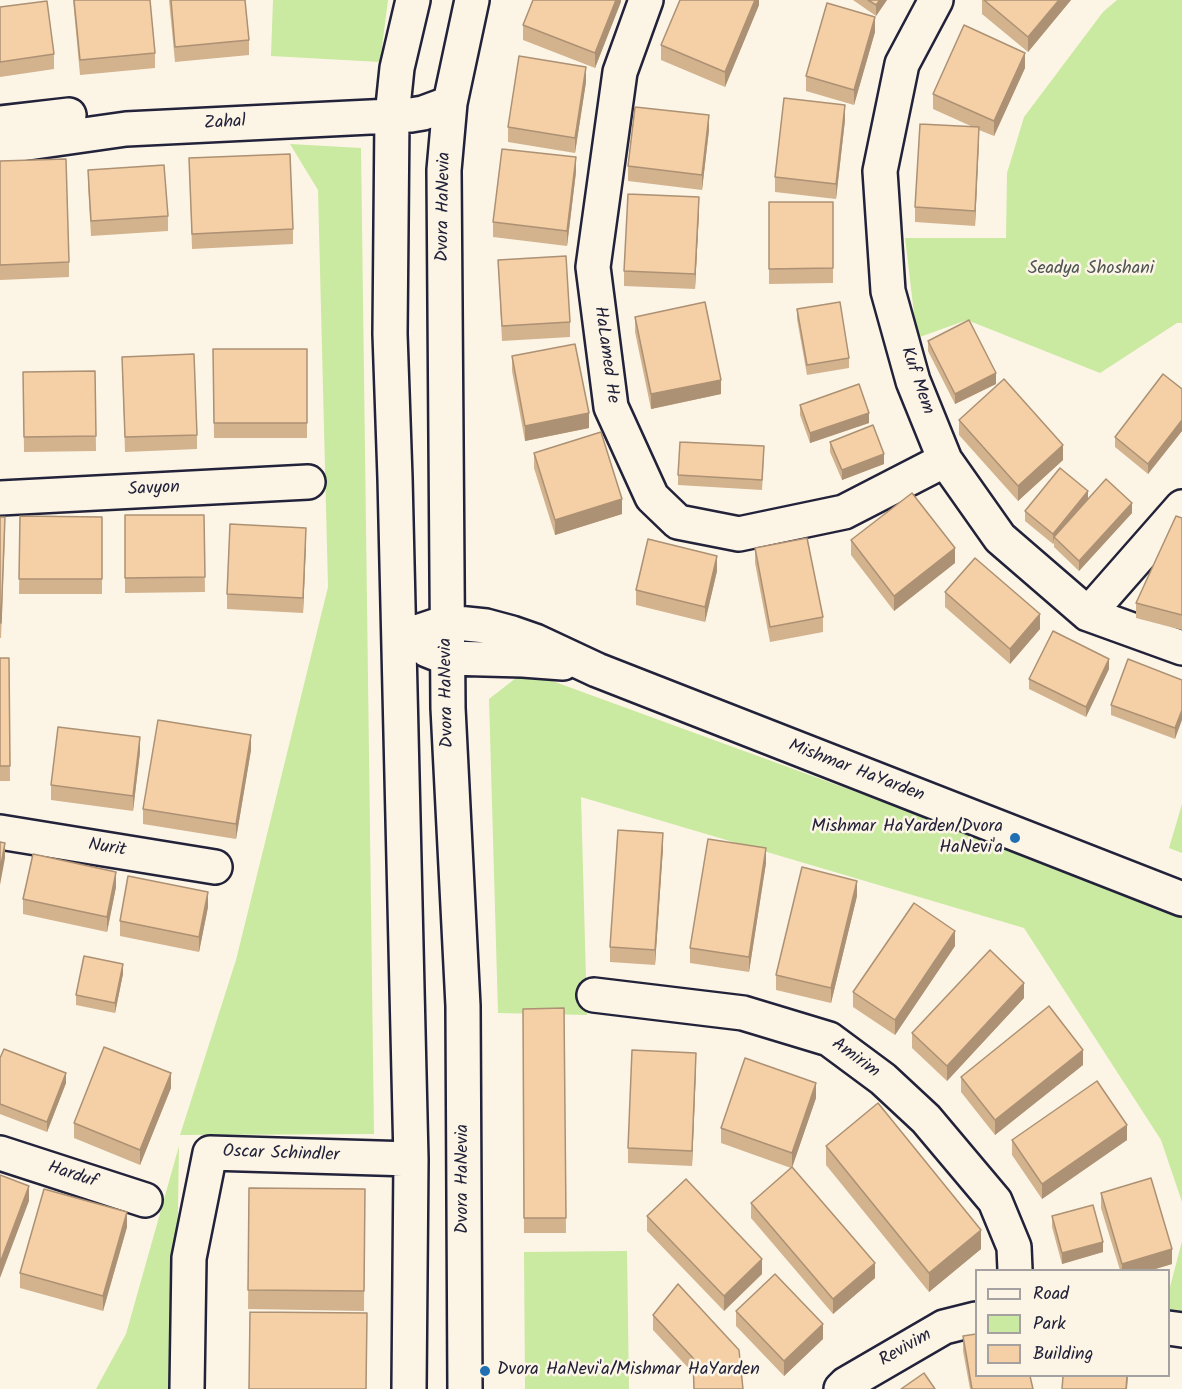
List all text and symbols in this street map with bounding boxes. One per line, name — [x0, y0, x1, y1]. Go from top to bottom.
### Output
street label: Zahal — [203, 112, 247, 136]
street label: Dvora HaNevia — [433, 152, 457, 262]
park label: Seadya Shoshani — [1028, 259, 1154, 281]
street label: HaLamed He — [588, 305, 622, 405]
street label: Kuf Mem — [894, 344, 938, 418]
street label: Savyon — [128, 478, 180, 502]
street label: Dvora HaNevia — [436, 638, 460, 748]
street label: Mishmar HaYarden — [785, 736, 927, 808]
place label: Mishmar HaYarden/Dvora HaNevi'a — [811, 817, 1003, 860]
marker: Mishmar HaYarden/Dvora HaNevi'a — [1008, 831, 1022, 845]
street label: Nurit — [87, 835, 127, 863]
street label: Amirim — [827, 1034, 883, 1084]
street label: Dvora HaNevia — [453, 1124, 475, 1234]
street label: Oscar Schindler — [222, 1142, 340, 1168]
street label: Harduf — [44, 1158, 100, 1194]
legend — [975, 1269, 1170, 1377]
text: Road — [1033, 1280, 1069, 1309]
text: Park — [1033, 1310, 1066, 1339]
street label: Revivim — [876, 1325, 936, 1373]
text: Building — [1033, 1340, 1093, 1369]
place label: Dvora HaNevi'a/Mishmar HaYarden — [497, 1360, 760, 1382]
marker: Dvora HaNevi'a/Mishmar HaYarden — [478, 1364, 492, 1378]

